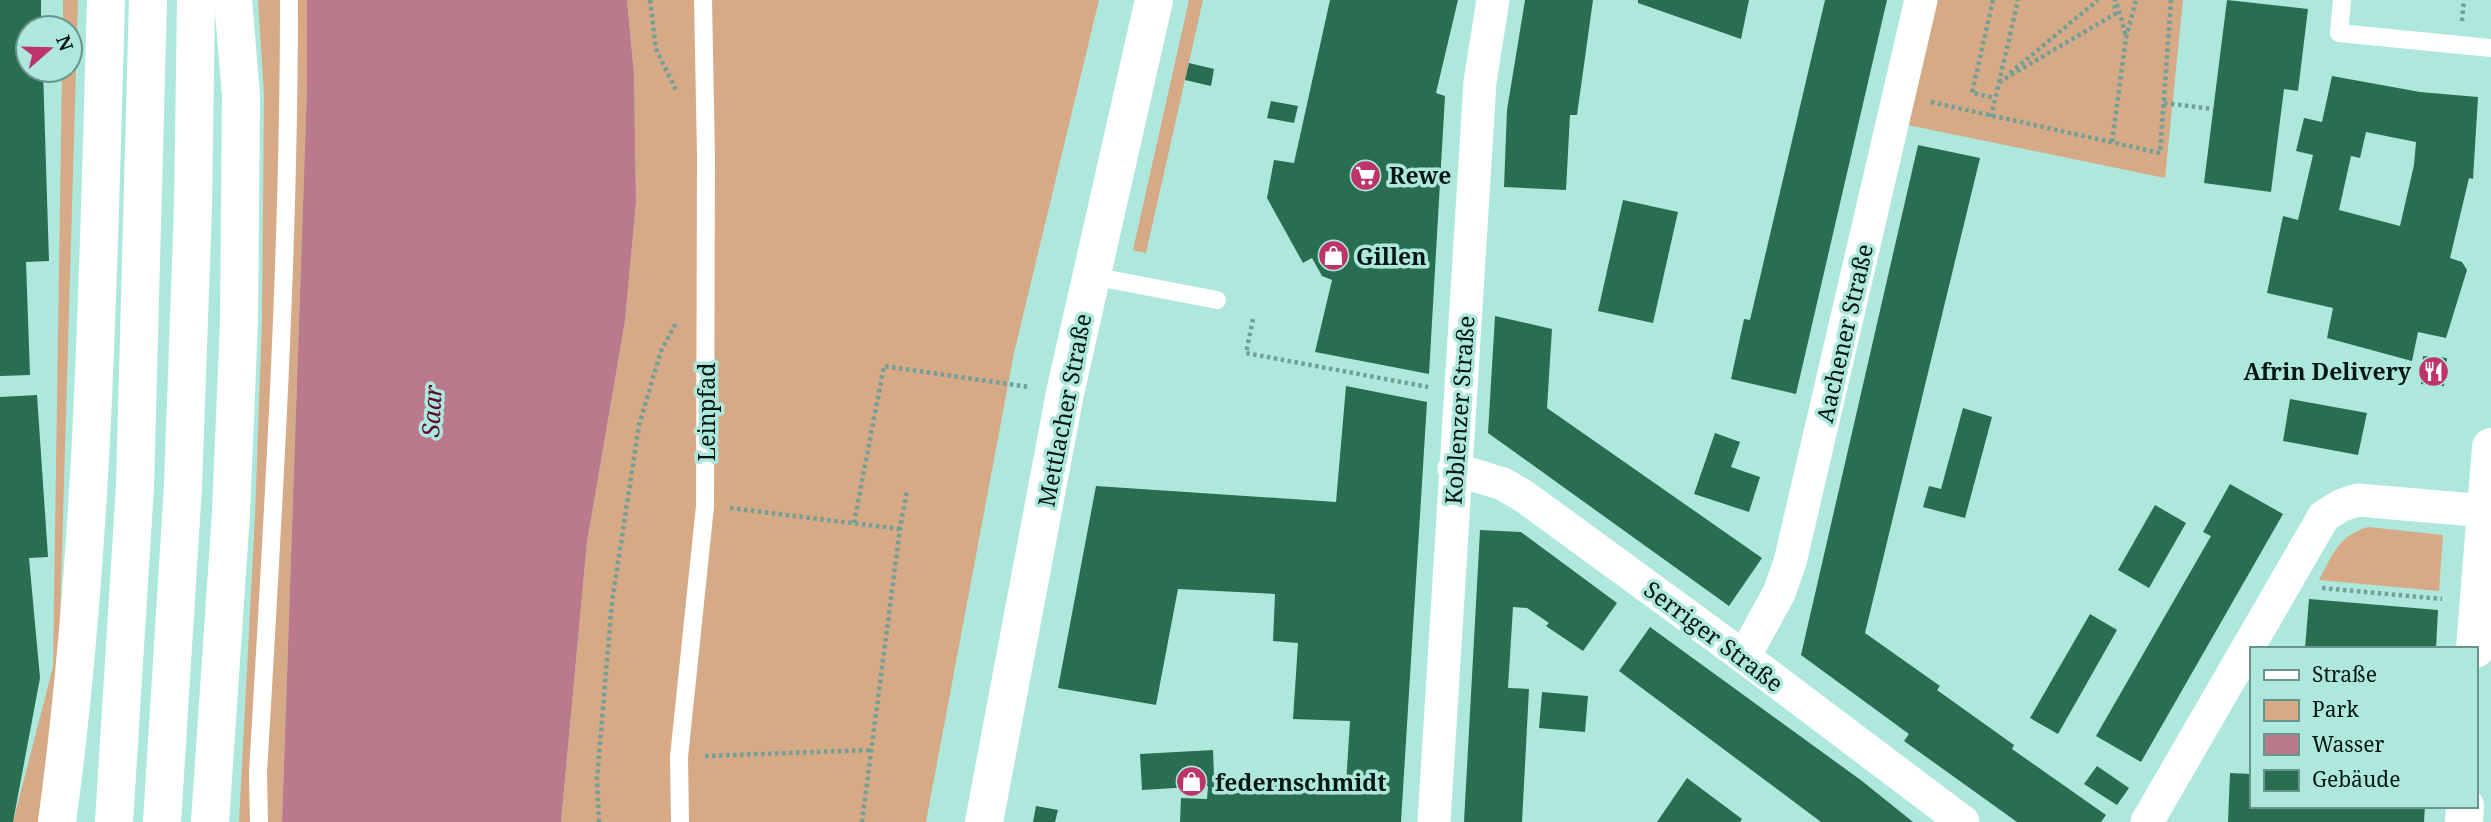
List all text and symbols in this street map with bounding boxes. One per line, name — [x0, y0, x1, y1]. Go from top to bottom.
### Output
north arrow — [14, 14, 84, 84]
text: N — [50, 32, 80, 55]
supermarket icon: Rewe — [1349, 158, 1383, 192]
place label: Rewe — [1389, 159, 1451, 191]
shop icon: Gillen — [1316, 239, 1350, 273]
place label: Gillen — [1356, 240, 1427, 272]
street label: Aachener Straße — [1808, 241, 1880, 425]
street label: Mettlacher Straße — [1030, 311, 1098, 509]
street label: Koblenzer Straße — [1436, 314, 1482, 506]
restaurant icon: Afrin Delivery — [2417, 354, 2451, 388]
place label: Afrin Delivery — [2243, 355, 2412, 387]
street label: Leinpfad — [690, 363, 722, 461]
water label: Saar — [413, 383, 449, 438]
street label: Serriger Straße — [1638, 573, 1790, 699]
legend — [2250, 647, 2477, 808]
text: Straße — [2312, 660, 2377, 688]
text: Park — [2312, 695, 2359, 723]
text: Wasser — [2312, 730, 2385, 758]
shop icon: federnschmidt — [1175, 765, 1209, 799]
text: Gebäude — [2312, 765, 2400, 793]
place label: federnschmidt — [1215, 766, 1387, 798]

